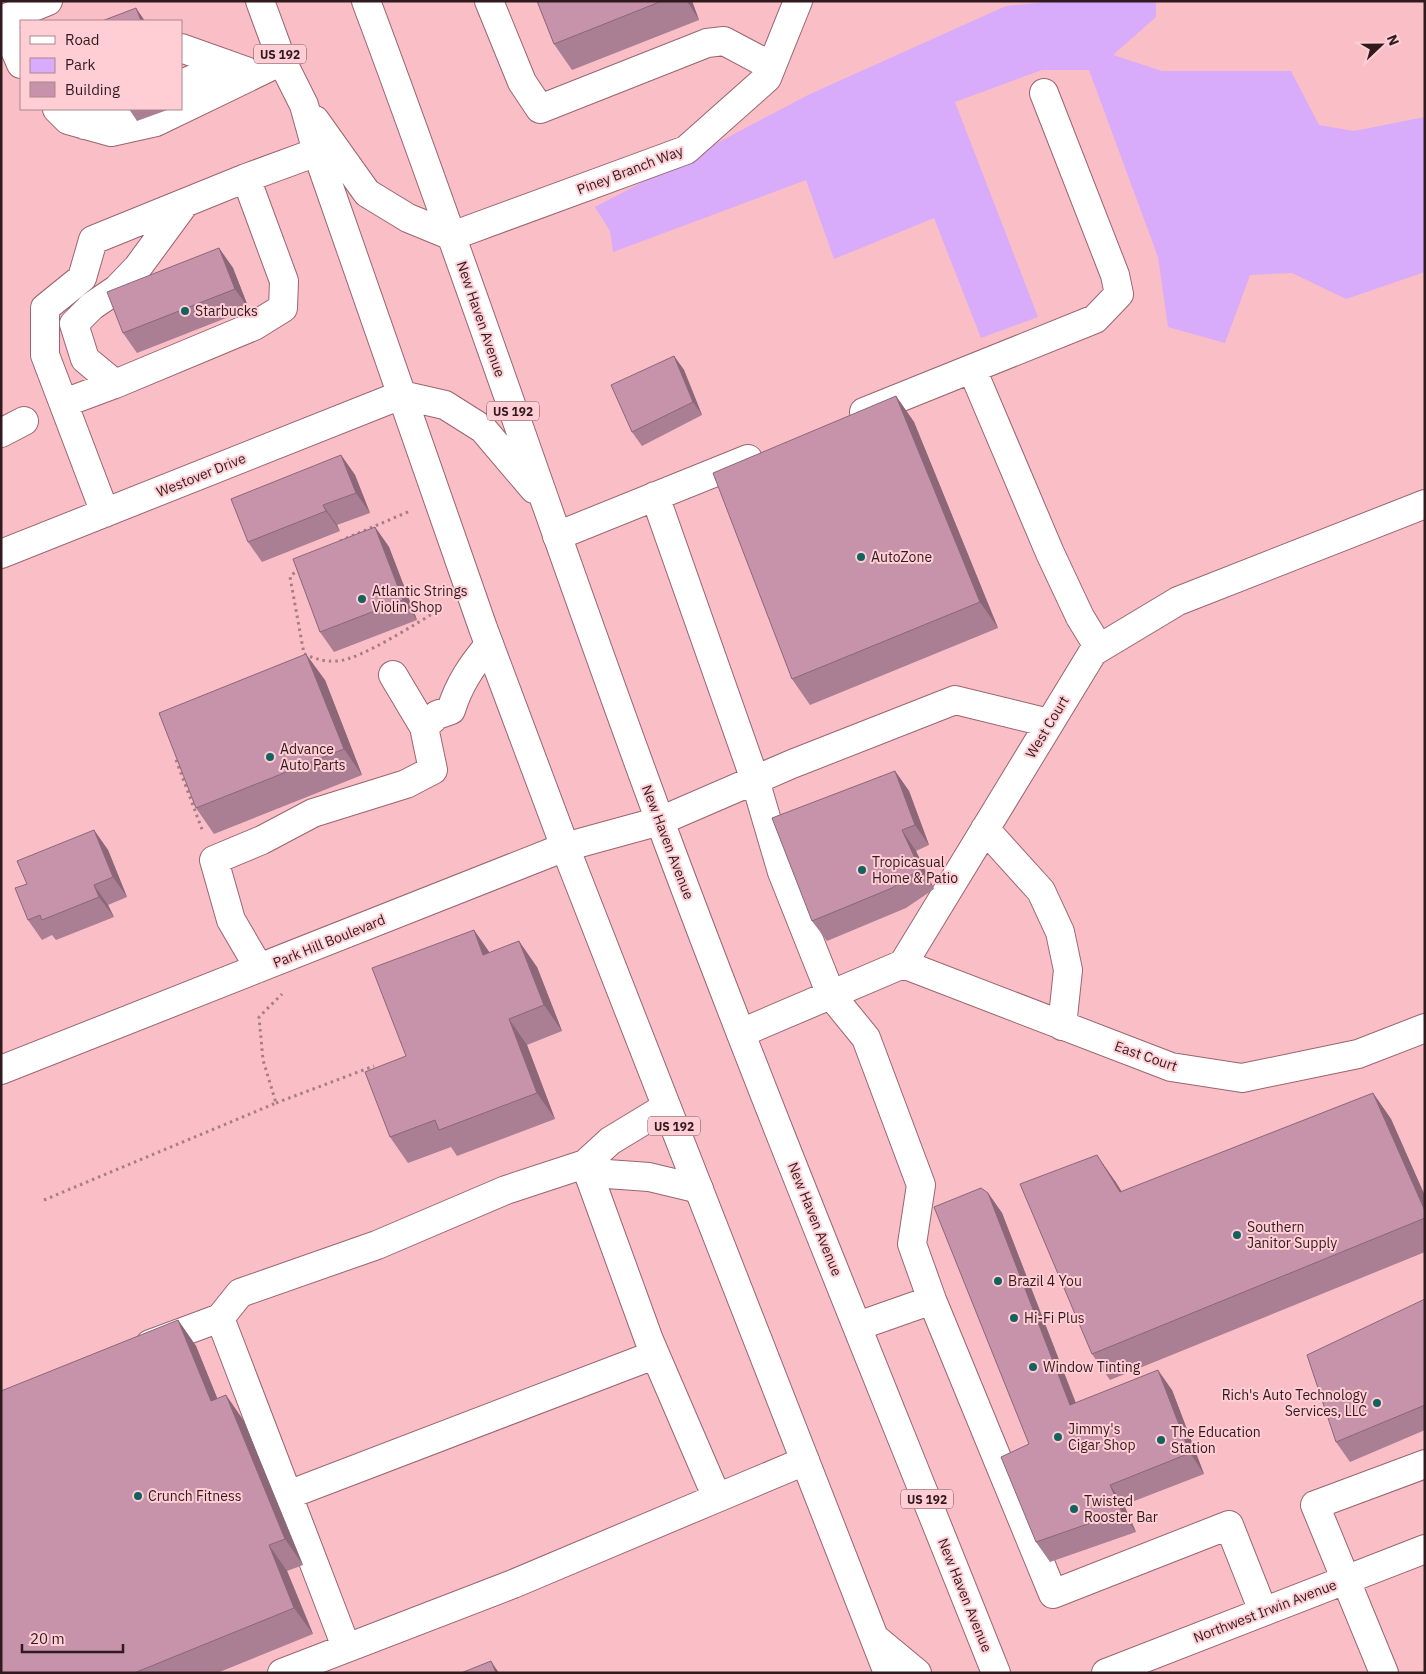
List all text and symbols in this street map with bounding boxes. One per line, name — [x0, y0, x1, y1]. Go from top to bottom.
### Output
legend — [20, 20, 182, 110]
north arrow — [1356, 20, 1406, 70]
text: Road — [65, 30, 100, 49]
text: N — [1383, 32, 1403, 48]
road number: US 192 — [254, 44, 306, 64]
text: Park — [65, 55, 95, 74]
text: Building — [65, 80, 120, 99]
street label: Piney Branch Way — [574, 141, 686, 199]
street label: New Haven Avenue — [453, 259, 509, 380]
place label: Starbucks — [195, 302, 258, 320]
marker: Starbucks — [179, 305, 191, 317]
road number: US 192 — [487, 402, 539, 421]
street label: Westover Drive — [154, 449, 249, 501]
place label: AutoZone — [871, 548, 932, 566]
marker: AutoZone — [855, 551, 867, 563]
place label: Atlantic Strings Violin Shop — [372, 582, 468, 616]
marker: Atlantic Strings Violin Shop — [356, 593, 368, 605]
street label: West Court — [1021, 693, 1073, 761]
place label: Advance Auto Parts — [280, 740, 346, 774]
marker: Advance Auto Parts — [264, 751, 276, 763]
street label: New Haven Avenue — [638, 782, 698, 902]
place label: Tropicasual Home & Patio — [872, 853, 958, 887]
marker: Tropicasual Home & Patio — [856, 864, 868, 876]
street label: Park Hill Boulevard — [270, 910, 388, 972]
street label: East Court — [1112, 1037, 1180, 1075]
road number: US 192 — [648, 1116, 700, 1136]
street label: New Haven Avenue — [784, 1159, 846, 1279]
place label: Southern Janitor Supply — [1247, 1218, 1337, 1252]
marker: Southern Janitor Supply — [1231, 1229, 1243, 1241]
place label: Brazil 4 You — [1008, 1272, 1082, 1290]
marker: Brazil 4 You — [992, 1275, 1004, 1287]
place label: Hi-Fi Plus — [1024, 1309, 1085, 1327]
marker: Hi-Fi Plus — [1008, 1312, 1020, 1324]
place label: Window Tinting — [1043, 1358, 1141, 1376]
marker: Window Tinting — [1027, 1361, 1039, 1373]
place label: Rich's Auto Technology Services, LLC — [1222, 1386, 1367, 1420]
marker: Rich's Auto Technology Services, LLC — [1371, 1397, 1383, 1409]
place label: Jimmy's Cigar Shop — [1068, 1420, 1136, 1454]
place label: The Education Station — [1171, 1423, 1261, 1457]
marker: Jimmy's Cigar Shop — [1052, 1431, 1064, 1443]
marker: The Education Station — [1155, 1434, 1167, 1446]
place label: Crunch Fitness — [148, 1487, 242, 1505]
marker: Crunch Fitness — [132, 1490, 144, 1502]
road number: US 192 — [901, 1490, 953, 1508]
place label: Twisted Rooster Bar — [1084, 1492, 1158, 1526]
marker: Twisted Rooster Bar — [1068, 1503, 1080, 1515]
street label: New Haven Avenue — [934, 1535, 996, 1655]
street label: Northwest Irwin Avenue — [1191, 1575, 1340, 1647]
scale bar — [22, 1622, 124, 1654]
text: 20 m — [30, 1629, 65, 1648]

